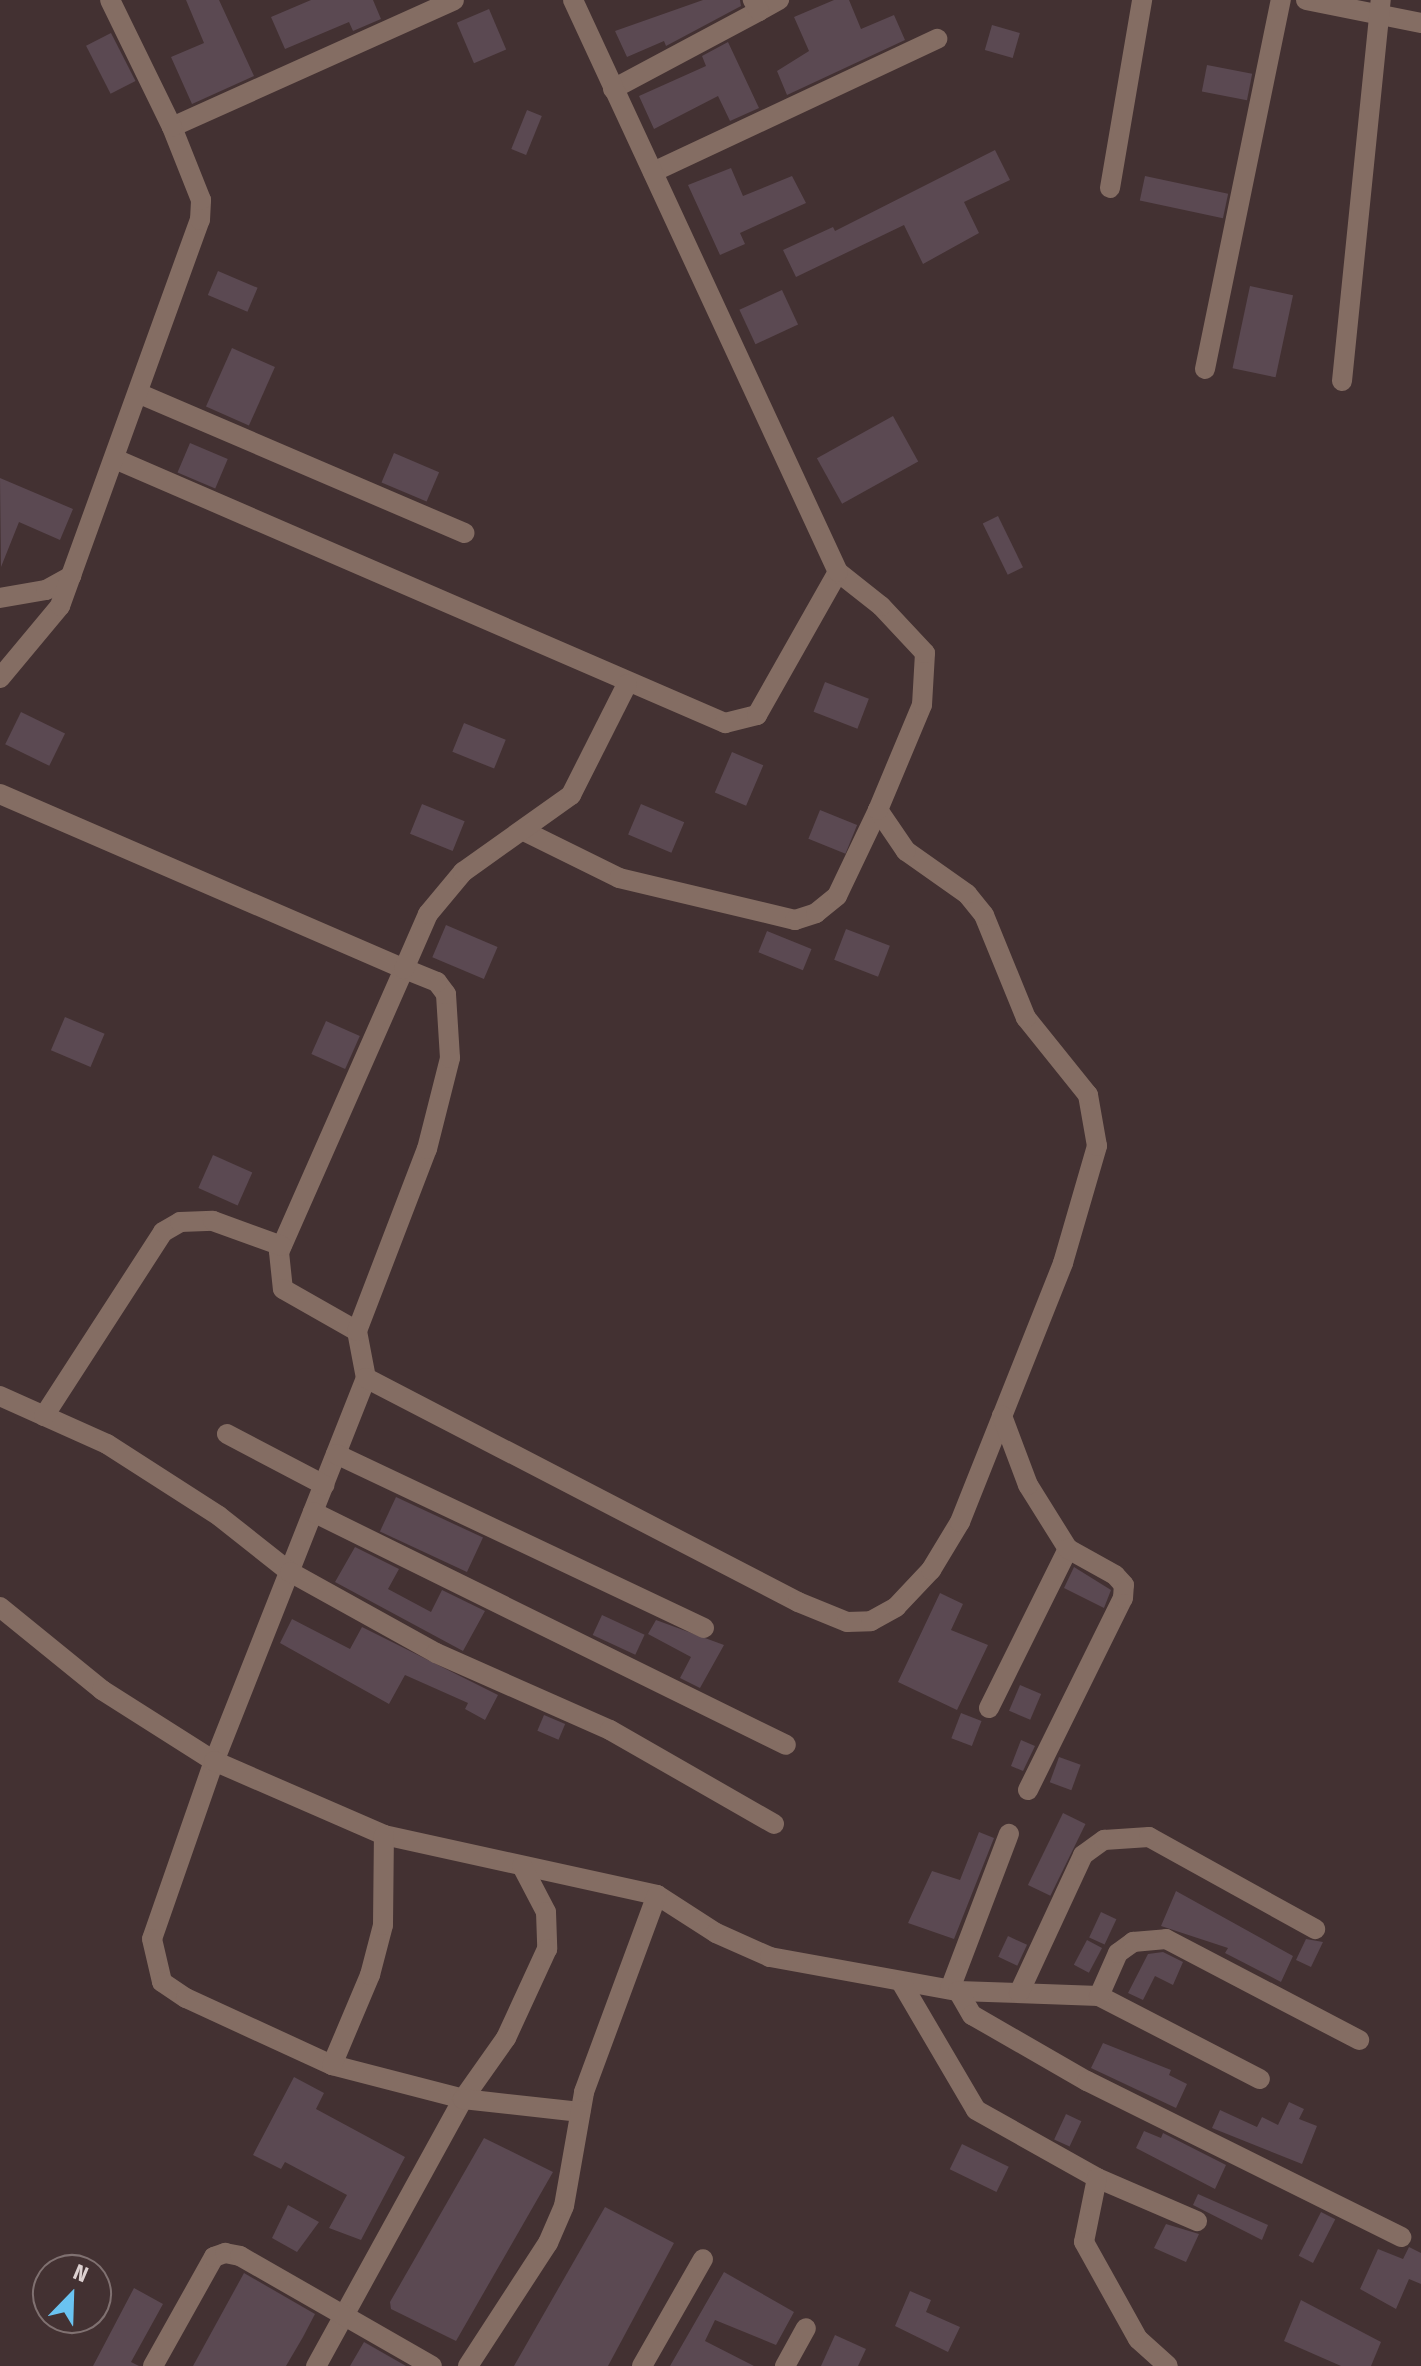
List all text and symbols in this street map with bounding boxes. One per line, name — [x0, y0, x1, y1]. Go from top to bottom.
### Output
north arrow — [32, 2254, 112, 2334]
text: N — [69, 2258, 92, 2288]

